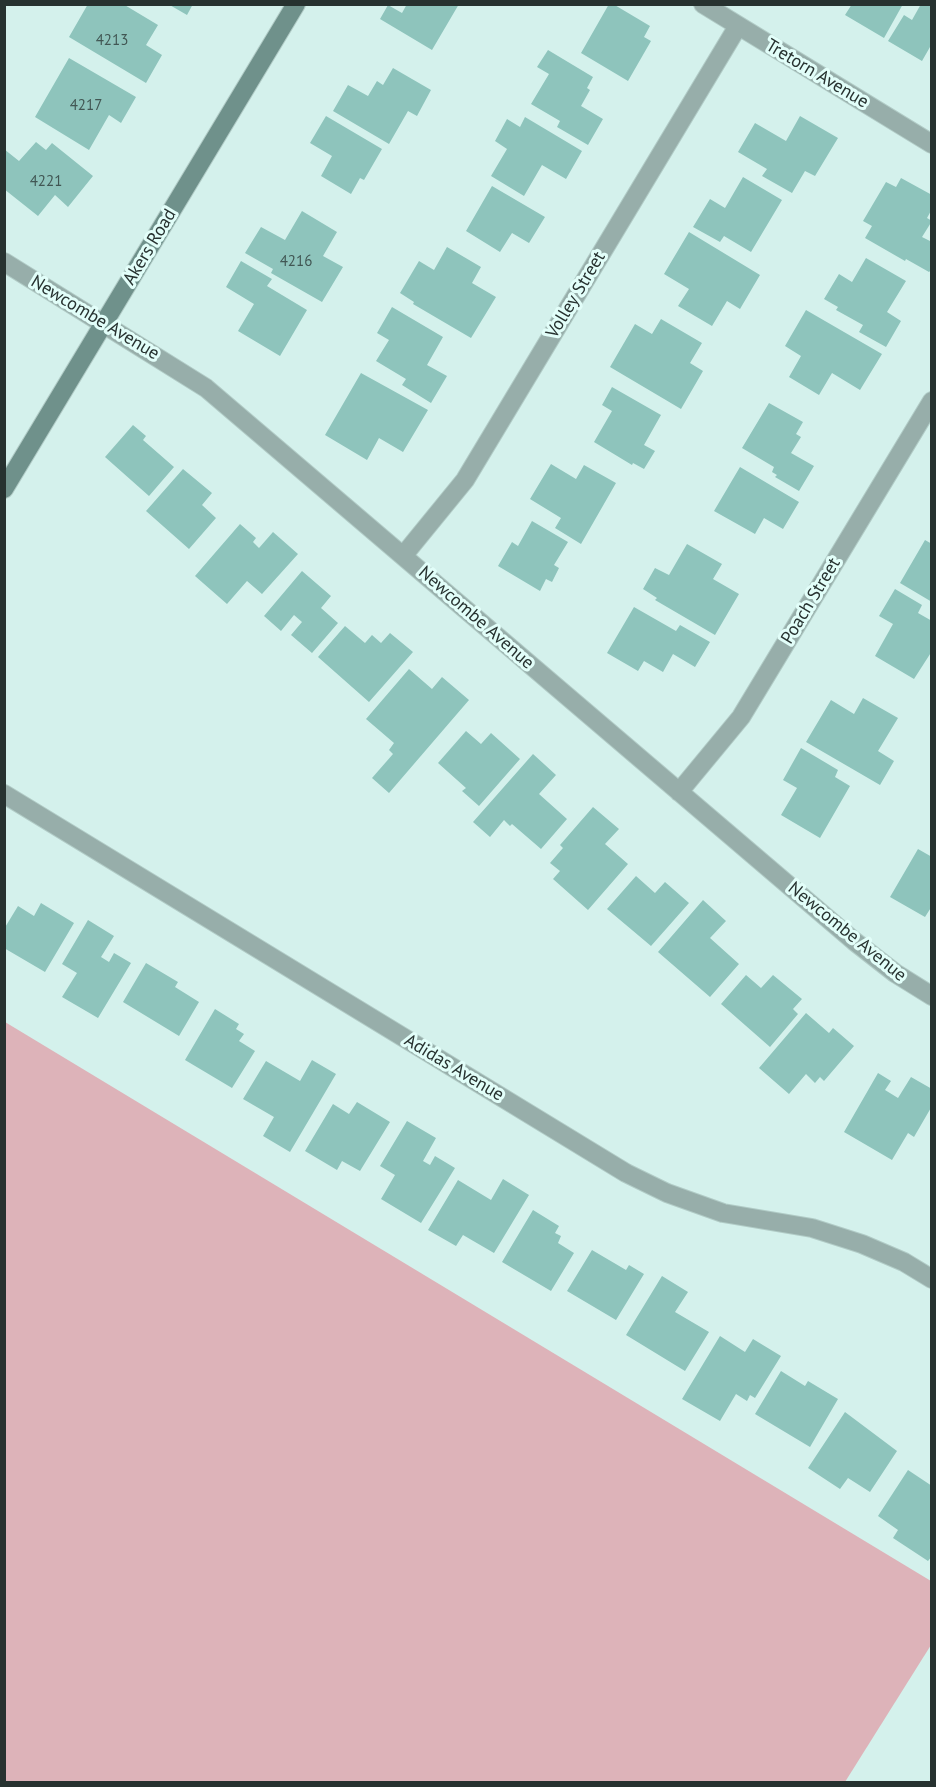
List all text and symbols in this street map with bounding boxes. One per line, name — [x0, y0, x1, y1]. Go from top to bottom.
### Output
house number: 4213 — [96, 32, 128, 50]
street label: Tretorn Avenue — [762, 35, 872, 113]
house number: 4217 — [70, 97, 102, 115]
house number: 4221 — [30, 173, 62, 191]
street label: Akers Road — [119, 205, 181, 289]
street label: Volley Street — [542, 248, 610, 342]
house number: 4216 — [280, 253, 312, 271]
street label: Newcombe Avenue — [27, 271, 163, 365]
street label: Poach Street — [777, 554, 845, 648]
street label: Newcombe Avenue — [414, 562, 538, 674]
street label: Newcombe Avenue — [783, 878, 911, 986]
street label: Adidas Avenue — [400, 1030, 508, 1106]

